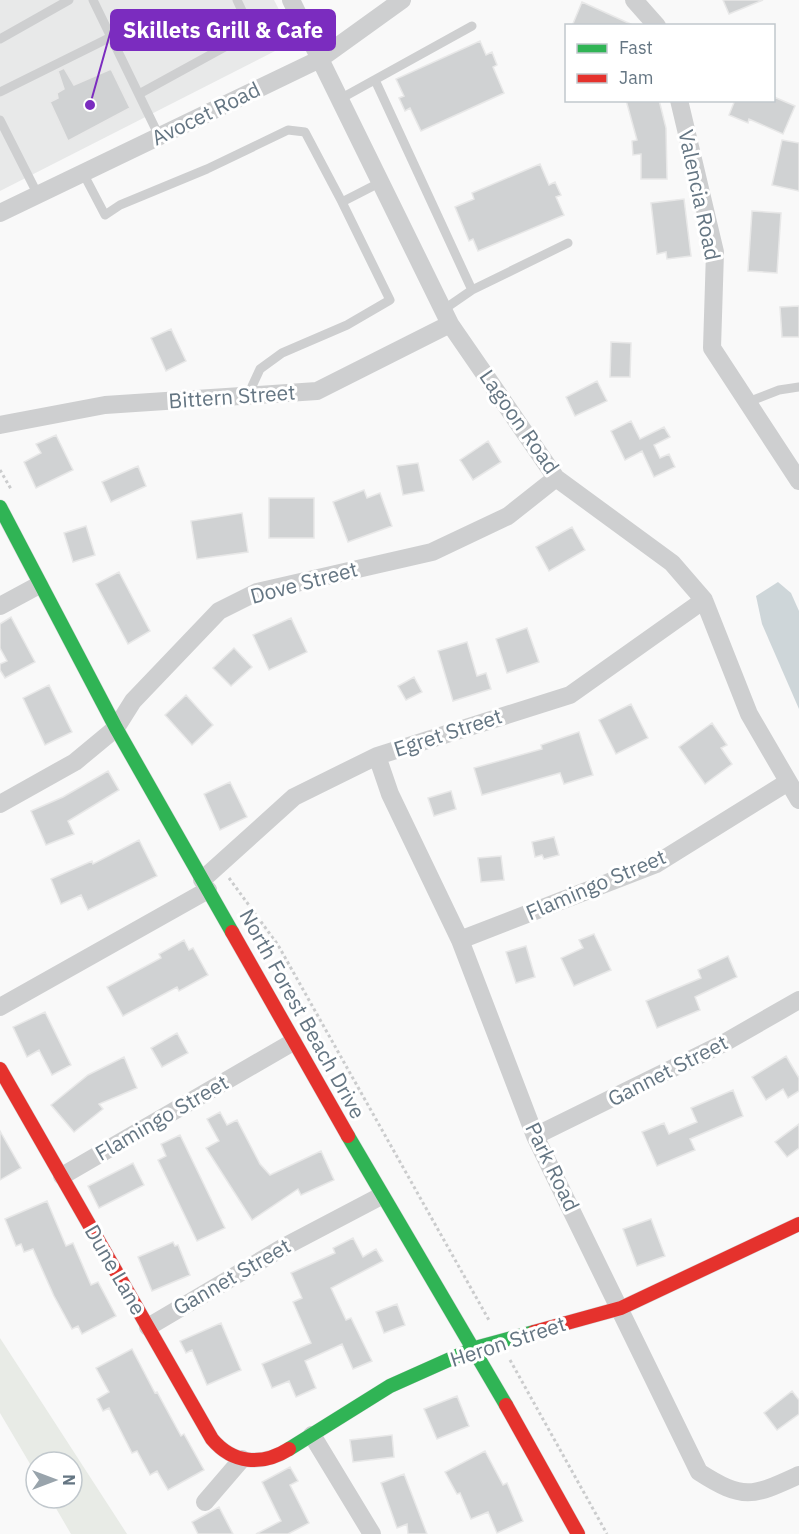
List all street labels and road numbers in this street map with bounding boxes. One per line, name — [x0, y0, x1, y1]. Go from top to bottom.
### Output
street label: Avocet Road — [147, 75, 265, 151]
street label: Valencia Road — [672, 127, 727, 263]
street label: Lagoon Road — [474, 364, 566, 479]
street label: Bittern Street — [168, 378, 296, 414]
street label: Dove Street — [247, 554, 360, 610]
street label: Egret Street — [390, 701, 505, 763]
street label: Flamingo Street — [521, 842, 670, 926]
street label: North Forest Beach Drive — [233, 904, 372, 1123]
street label: Gannet Street — [603, 1028, 732, 1112]
street label: Flamingo Street — [90, 1068, 233, 1167]
street label: Park Road — [519, 1117, 586, 1216]
street label: Dune Lane — [79, 1219, 153, 1320]
street label: Gannet Street — [168, 1231, 295, 1321]
street label: Heron Street — [446, 1309, 569, 1373]

